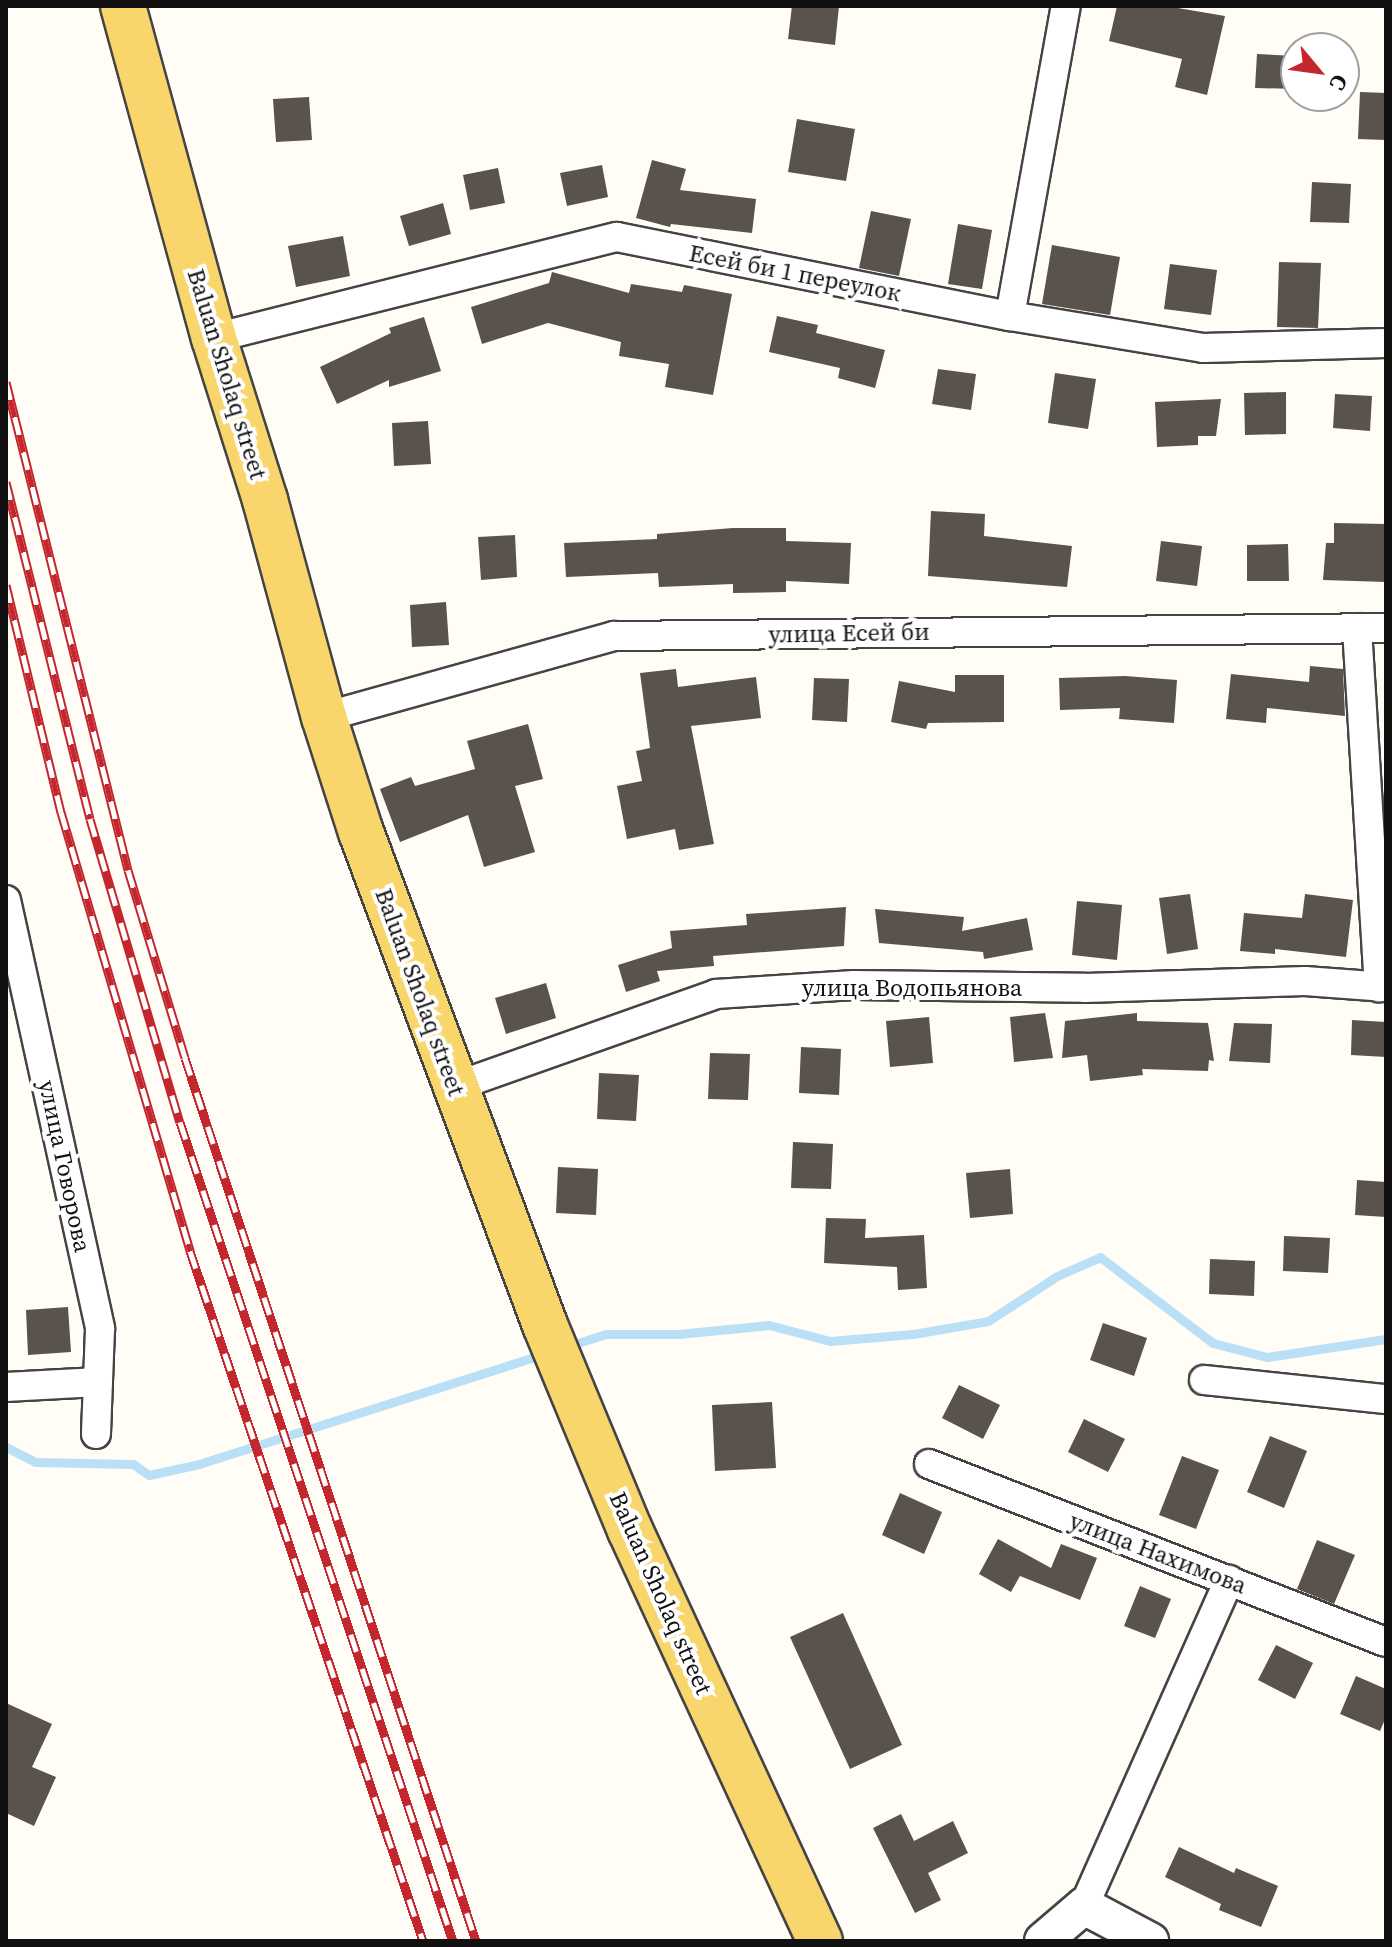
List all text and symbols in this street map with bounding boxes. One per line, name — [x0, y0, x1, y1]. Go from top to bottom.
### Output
north arrow — [1280, 32, 1360, 112]
text: С — [1323, 69, 1356, 96]
street label: Есей би 1 переулок — [687, 238, 903, 308]
street label: Baluan Sholaq street — [181, 265, 273, 483]
street label: улица Есей би — [768, 617, 930, 649]
street label: Baluan Sholaq street — [369, 884, 471, 1100]
street label: улица Водопьянова — [802, 974, 1022, 1002]
street label: улица Говорова — [33, 1077, 97, 1255]
street label: Baluan Sholaq street — [603, 1487, 719, 1699]
street label: улица Нахимова — [1065, 1506, 1251, 1600]

